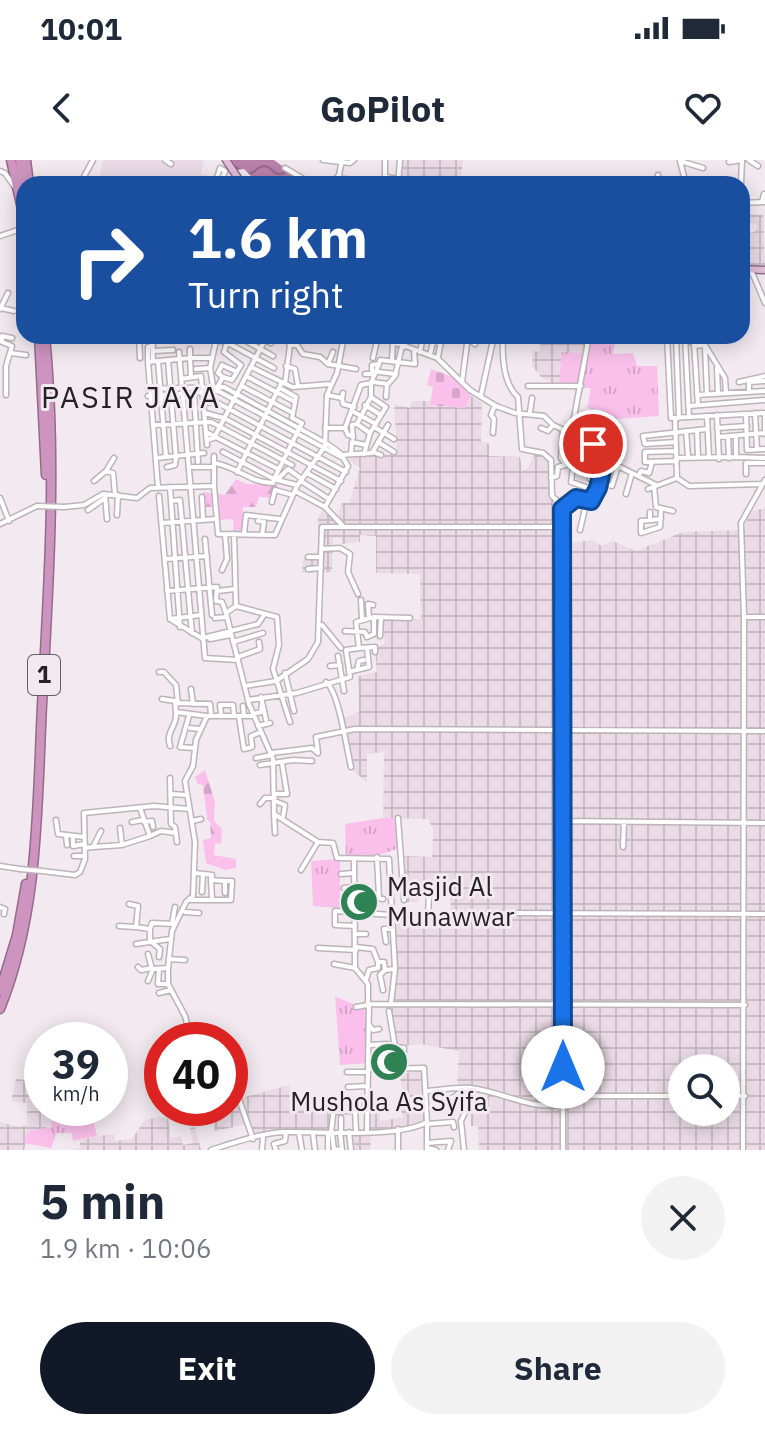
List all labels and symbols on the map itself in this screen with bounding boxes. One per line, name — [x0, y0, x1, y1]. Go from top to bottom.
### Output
district label: PASIR JAYA — [41, 377, 221, 416]
pin — [559, 410, 627, 478]
road number: 1 — [28, 655, 60, 695]
place label: Masjid Al Munawwar — [387, 869, 515, 933]
mosque icon: Masjid Al Munawwar — [338, 881, 380, 923]
speed limit sign: 40 — [144, 1022, 248, 1126]
position arrow — [521, 1025, 605, 1109]
mosque icon: Mushola As Syifa — [368, 1041, 410, 1083]
place label: Mushola As Syifa — [290, 1084, 488, 1118]

